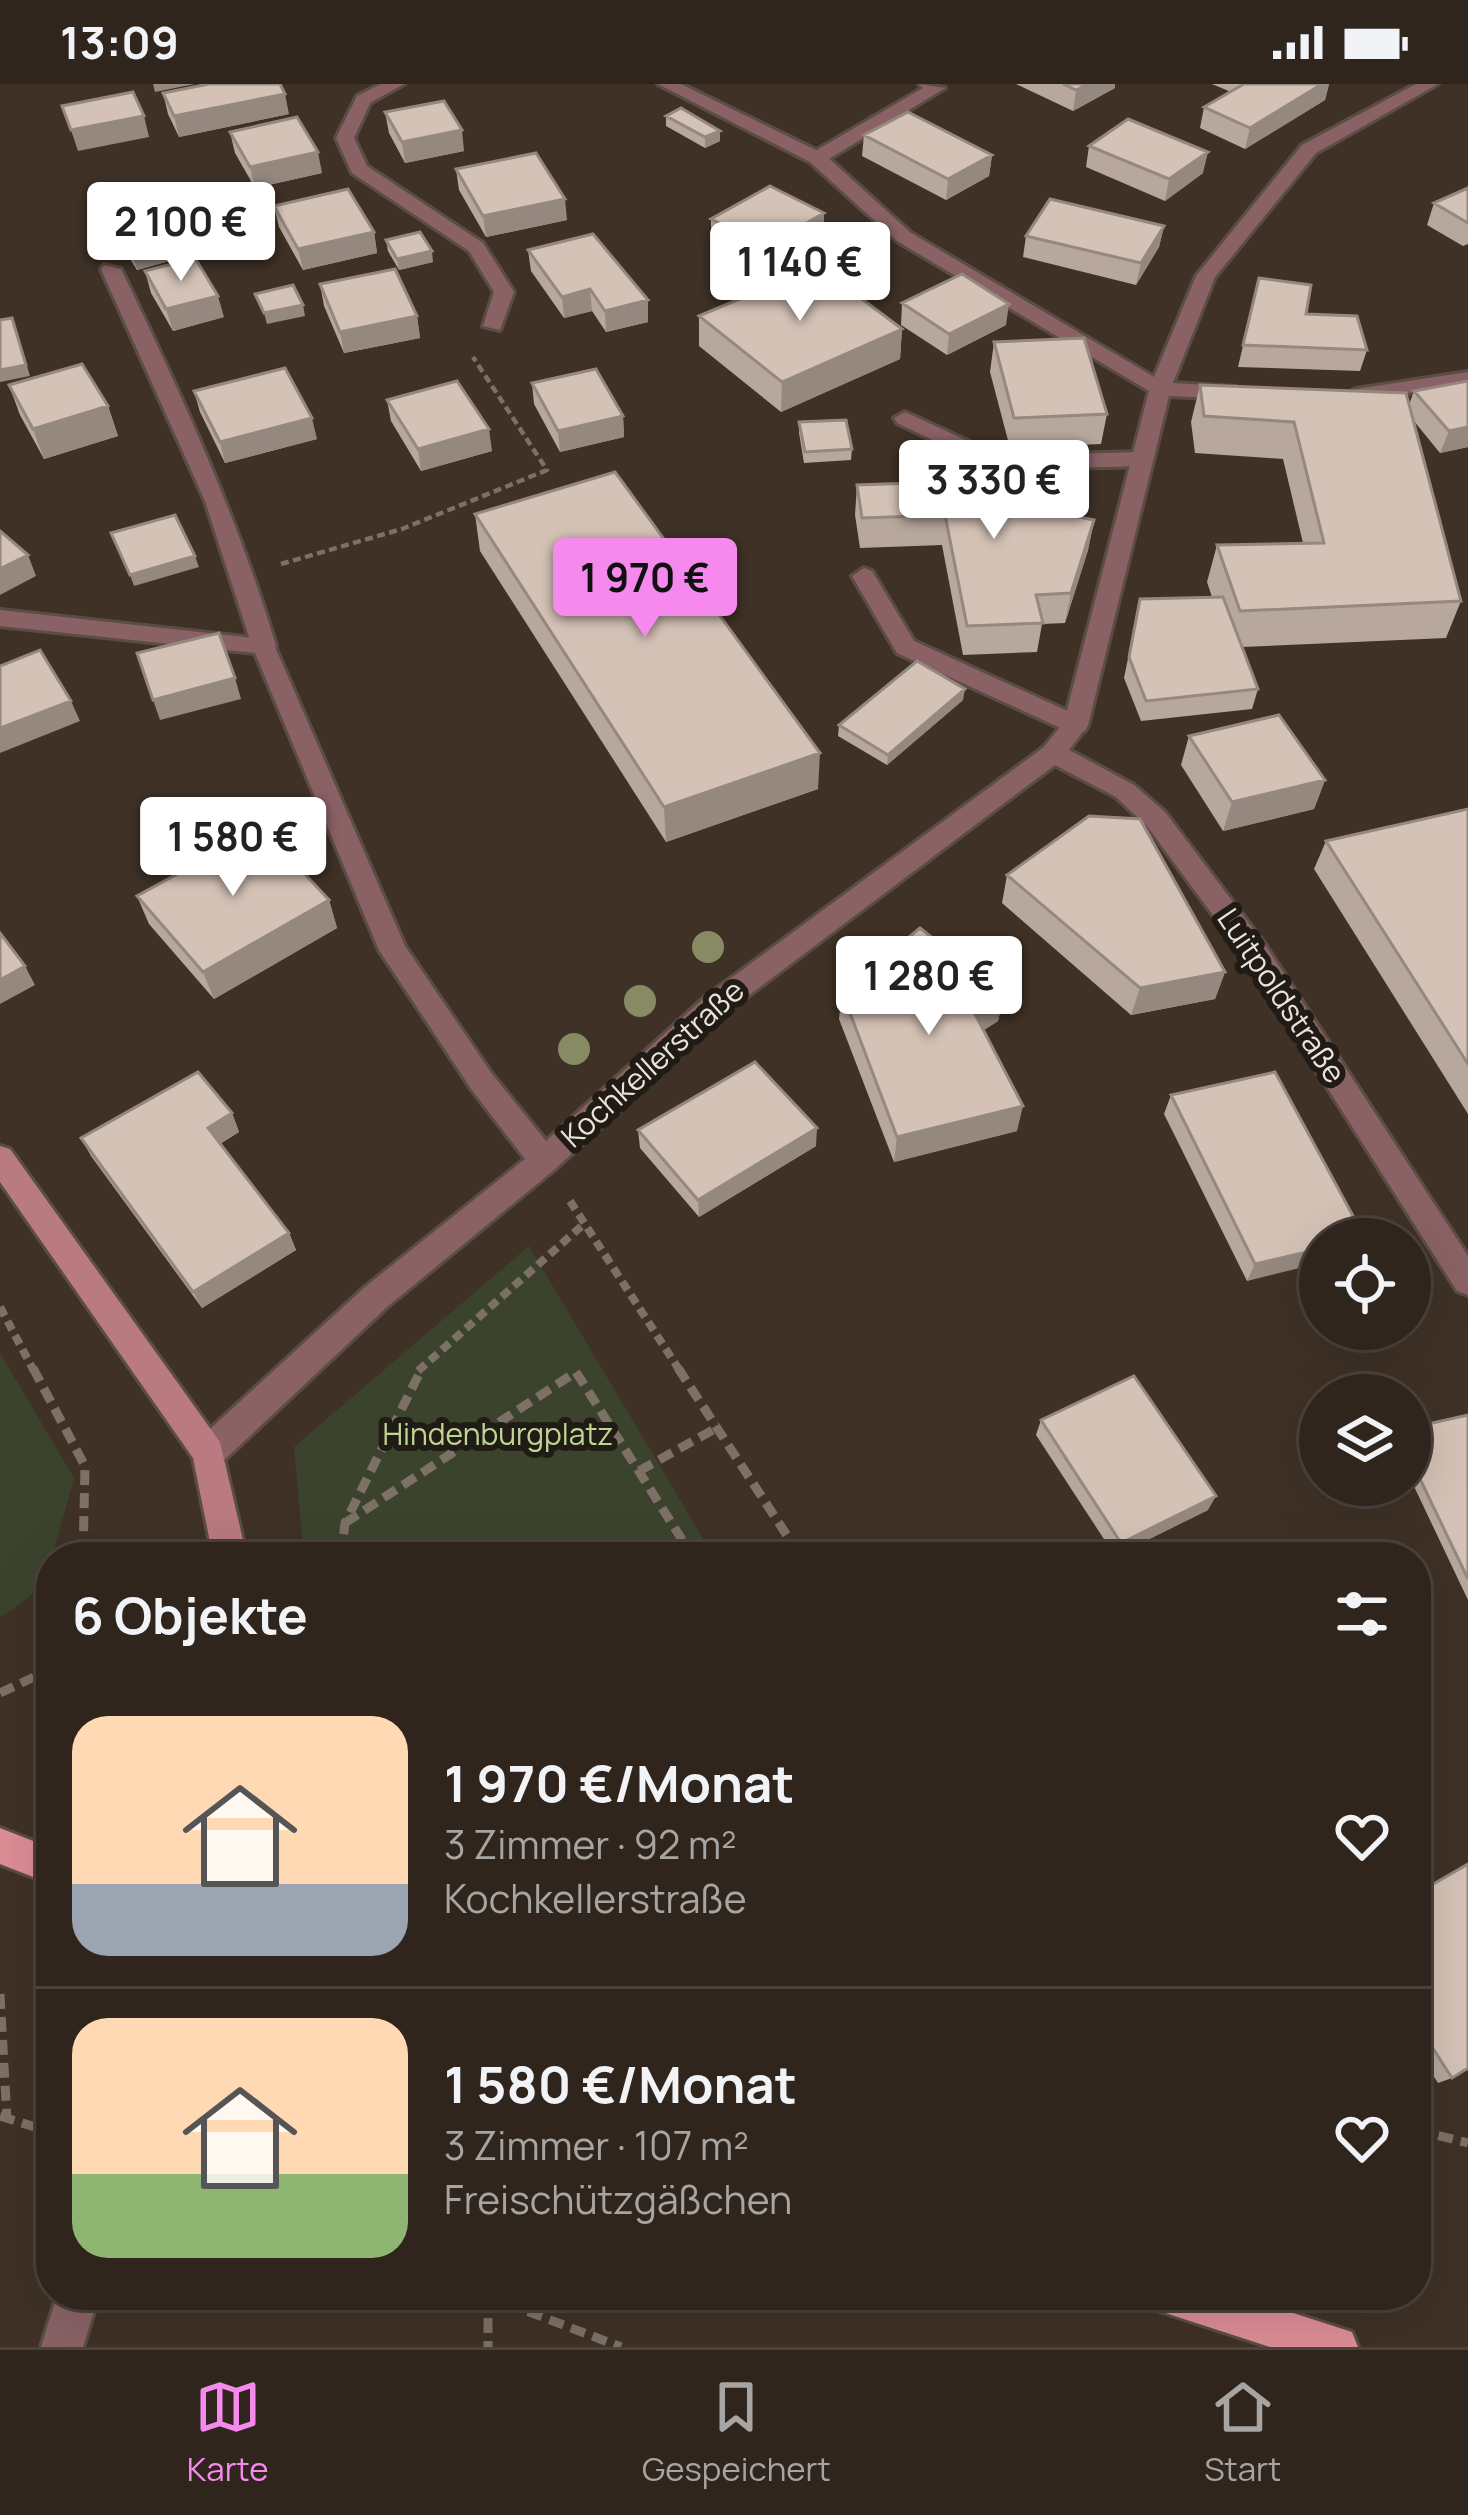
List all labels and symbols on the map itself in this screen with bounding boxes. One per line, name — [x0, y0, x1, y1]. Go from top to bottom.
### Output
pin: 2 100 € — [70, 182, 292, 284]
pin: 1 140 € — [689, 222, 911, 324]
pin: 3 330 € — [883, 440, 1105, 542]
pin: 1 970 € — [534, 538, 756, 640]
pin: 1 580 € — [122, 797, 344, 899]
street label: Luitpoldstraße — [1209, 900, 1356, 1091]
pin: 1 280 € — [818, 936, 1040, 1038]
street label: Kochkellerstraße — [552, 970, 752, 1156]
park label: Hindenburgplatz — [383, 1413, 613, 1454]

